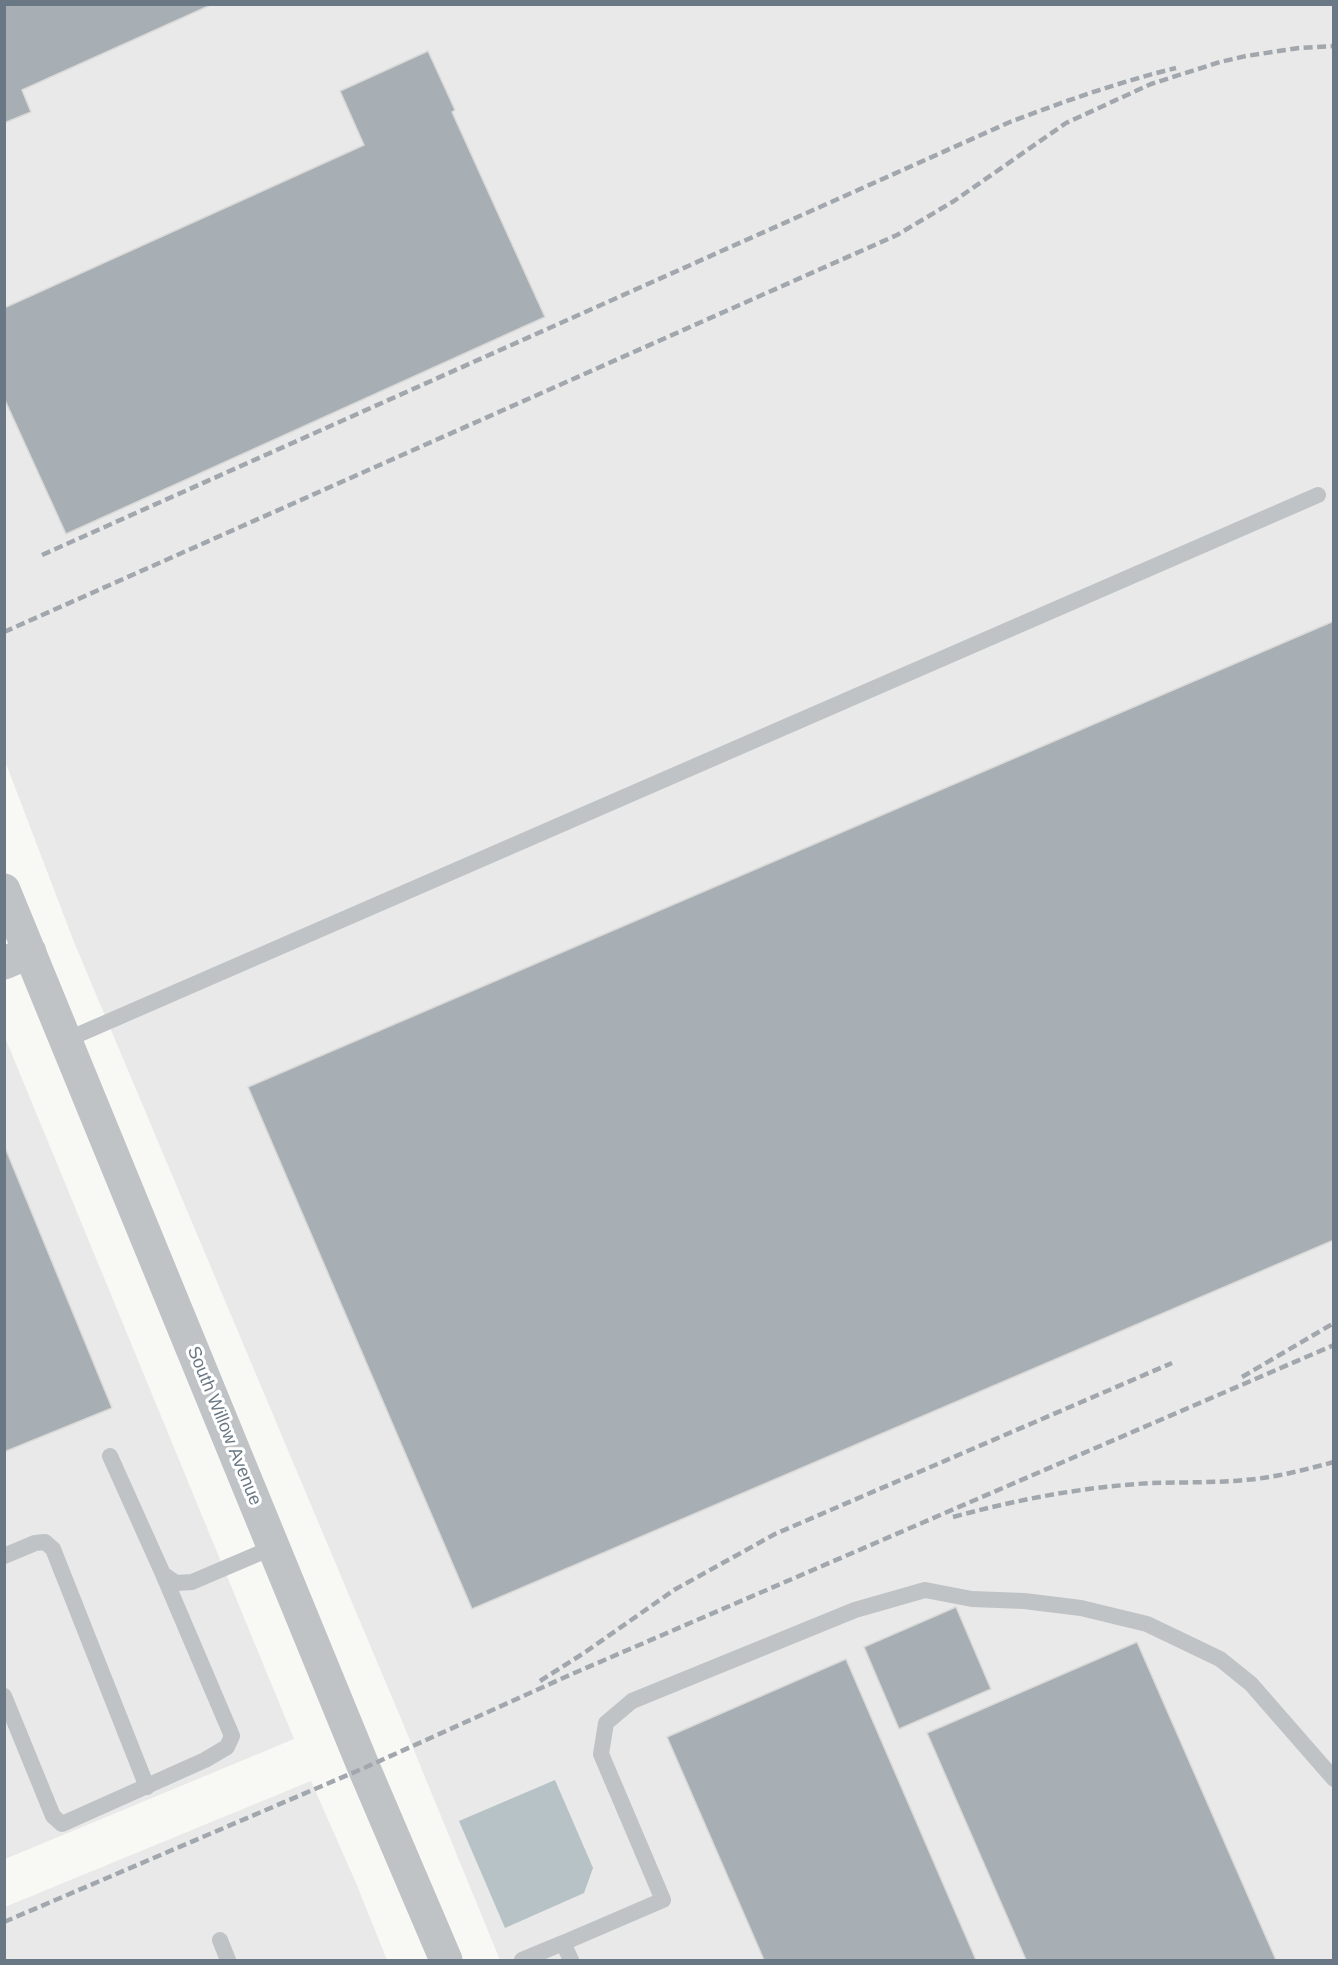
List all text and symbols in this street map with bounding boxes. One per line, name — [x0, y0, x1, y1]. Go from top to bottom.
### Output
street label: South Willow Avenue — [182, 1343, 266, 1509]

